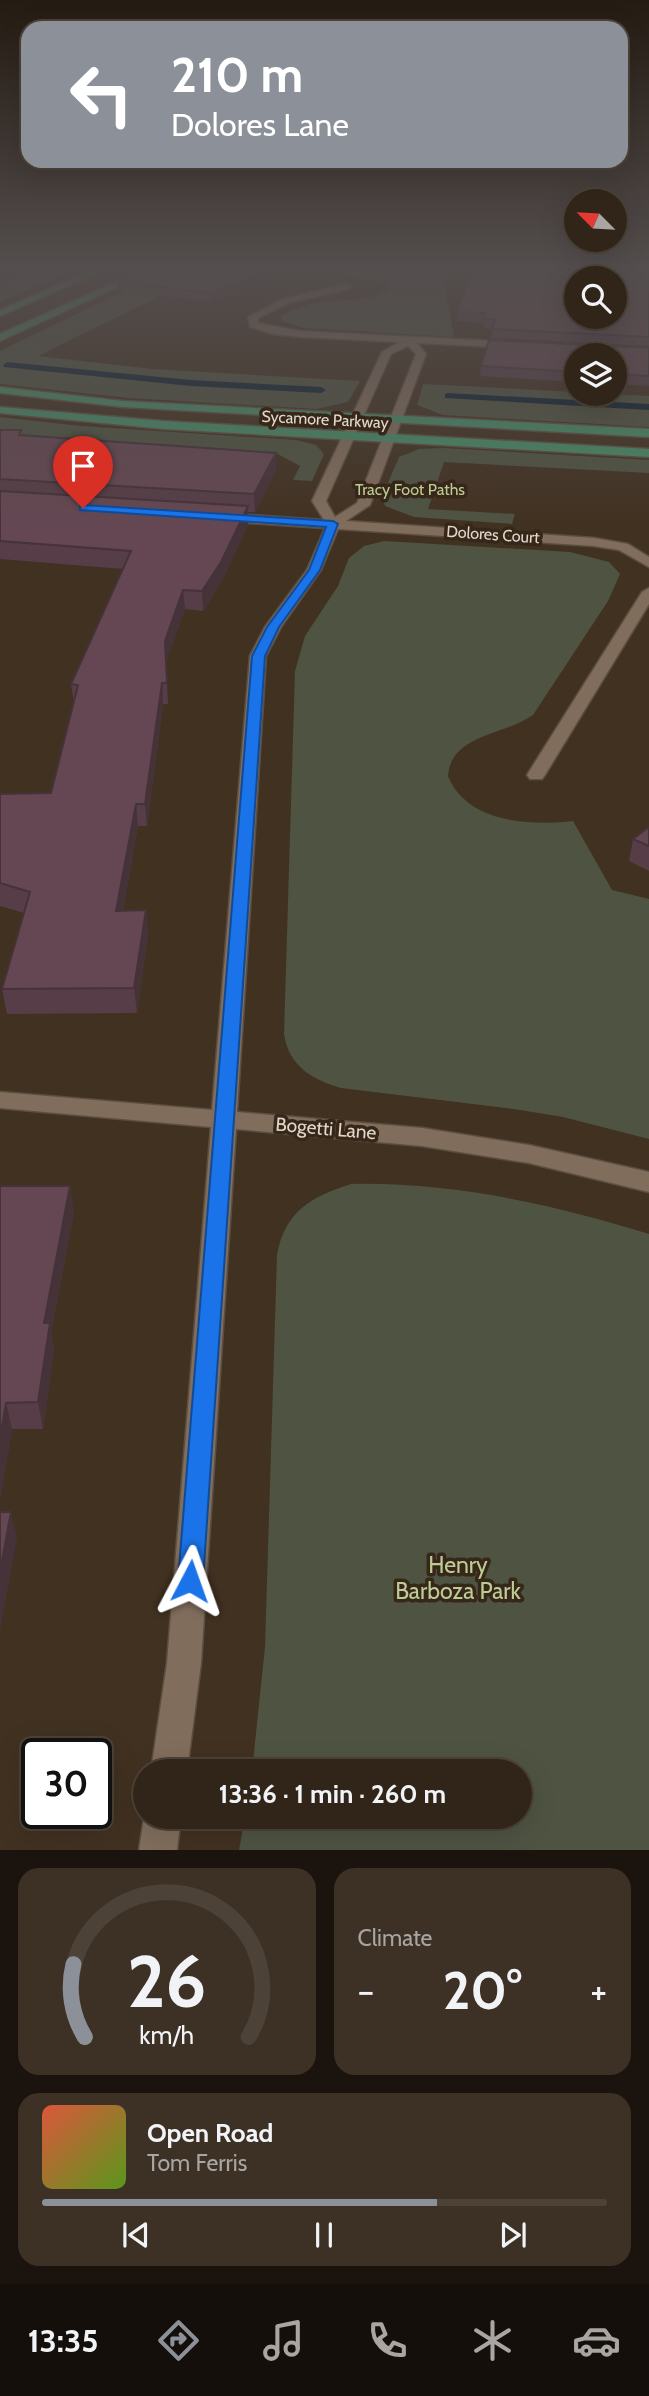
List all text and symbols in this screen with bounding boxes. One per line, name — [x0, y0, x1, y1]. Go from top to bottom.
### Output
text: 210 m — [171, 45, 303, 104]
icon: left — [56, 49, 147, 140]
text: Dolores Lane — [171, 105, 349, 144]
north arrow — [564, 189, 626, 252]
map controls — [564, 189, 627, 406]
button: search — [564, 266, 627, 329]
button: layers — [564, 343, 627, 406]
street label: Sycamore Parkway — [261, 407, 389, 432]
pin — [53, 436, 113, 508]
icon: arrive — [64, 447, 102, 485]
park label: Tracy Foot Paths — [355, 480, 465, 499]
street label: Dolores Court — [446, 522, 541, 547]
street label: Bogetti Lane — [275, 1113, 378, 1144]
position arrow — [153, 1544, 227, 1618]
park label: Henry Barboza Park — [395, 1551, 522, 1605]
speed limit sign: 30 — [21, 1738, 112, 1829]
text: 13:36 · 1 min · 260 m — [219, 1778, 446, 1810]
text: Climate — [358, 1924, 432, 1952]
text: 26 — [127, 1938, 206, 2026]
text: 20° — [443, 1959, 522, 2022]
text: − — [358, 1967, 374, 2014]
text: + — [590, 1967, 607, 2014]
text: km/h — [139, 2020, 194, 2050]
text: Open Road — [147, 2117, 273, 2149]
text: Tom Ferris — [147, 2149, 247, 2177]
icon: previous — [117, 2216, 155, 2254]
icon: pause — [305, 2216, 343, 2254]
icon: next — [494, 2216, 532, 2254]
icon: directions — [154, 2316, 203, 2365]
icon: music — [259, 2316, 308, 2365]
icon: phone — [363, 2316, 412, 2365]
icon: climate — [468, 2316, 517, 2365]
icon: car — [572, 2316, 621, 2365]
text: 13:35 — [28, 2321, 98, 2360]

